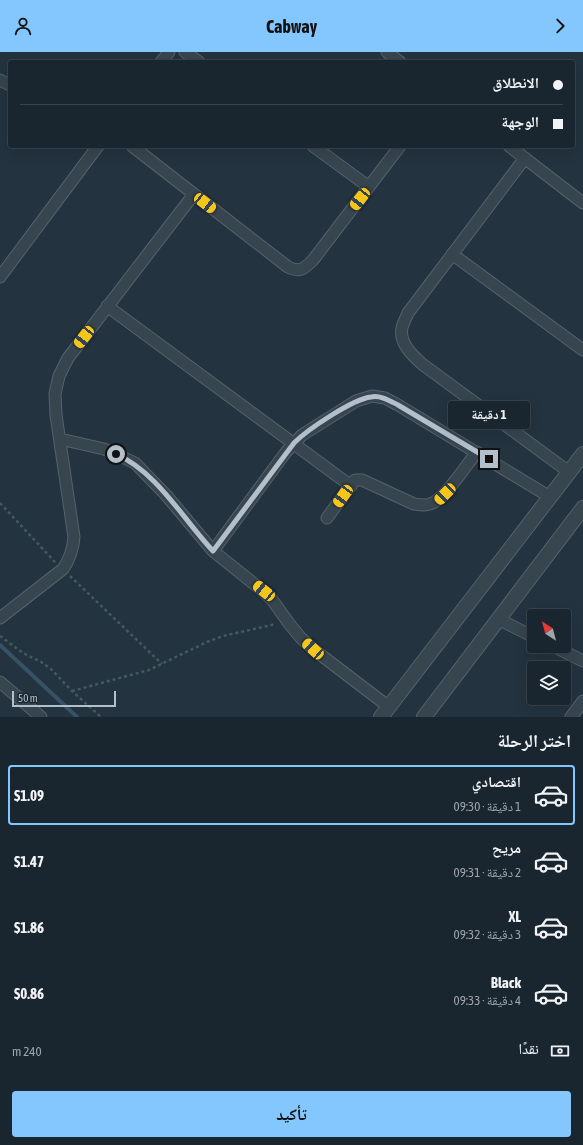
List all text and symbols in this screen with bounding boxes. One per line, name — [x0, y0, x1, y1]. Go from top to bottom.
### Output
icon: person — [12, 15, 34, 37]
icon: forward — [549, 15, 571, 37]
text: Cabway — [266, 16, 317, 37]
text: الانطلاق — [493, 74, 539, 91]
text: الوجهة — [501, 113, 539, 130]
car — [348, 186, 372, 212]
car — [192, 191, 218, 215]
car — [72, 324, 96, 350]
callout: 1 دقيقة — [448, 401, 530, 429]
text: 1 دقيقة — [471, 407, 507, 422]
route start — [107, 445, 125, 463]
route end — [480, 450, 498, 468]
car — [432, 481, 458, 507]
car — [331, 483, 355, 509]
car — [251, 579, 277, 603]
north arrow — [527, 609, 571, 653]
map controls — [527, 609, 571, 705]
car — [300, 637, 326, 661]
button: layers — [527, 661, 571, 705]
scale bar — [12, 689, 116, 708]
text: 50 m — [18, 692, 38, 704]
text: اختر الرحلة — [498, 730, 571, 751]
text: اقتصادي — [472, 773, 521, 790]
icon: car — [533, 777, 569, 813]
text: $1.09 — [14, 787, 44, 804]
text: 1 دقيقة · 09:30 — [454, 799, 521, 814]
text: مريح — [492, 839, 521, 856]
icon: car — [533, 843, 569, 879]
text: $1.47 — [14, 853, 44, 870]
text: 2 دقيقة · 09:31 — [454, 865, 521, 880]
text: XL — [508, 908, 521, 925]
icon: car — [533, 909, 569, 945]
text: $1.86 — [14, 919, 44, 936]
text: 3 دقيقة · 09:32 — [454, 927, 521, 942]
text: Black — [491, 974, 521, 991]
icon: car — [533, 975, 569, 1011]
text: $0.86 — [14, 985, 44, 1002]
text: 4 دقيقة · 09:33 — [454, 993, 521, 1008]
text: نقدًا — [518, 1040, 539, 1057]
icon: cash — [549, 1040, 571, 1062]
text: 240 m — [12, 1044, 42, 1059]
button: تأكيد — [12, 1091, 571, 1137]

